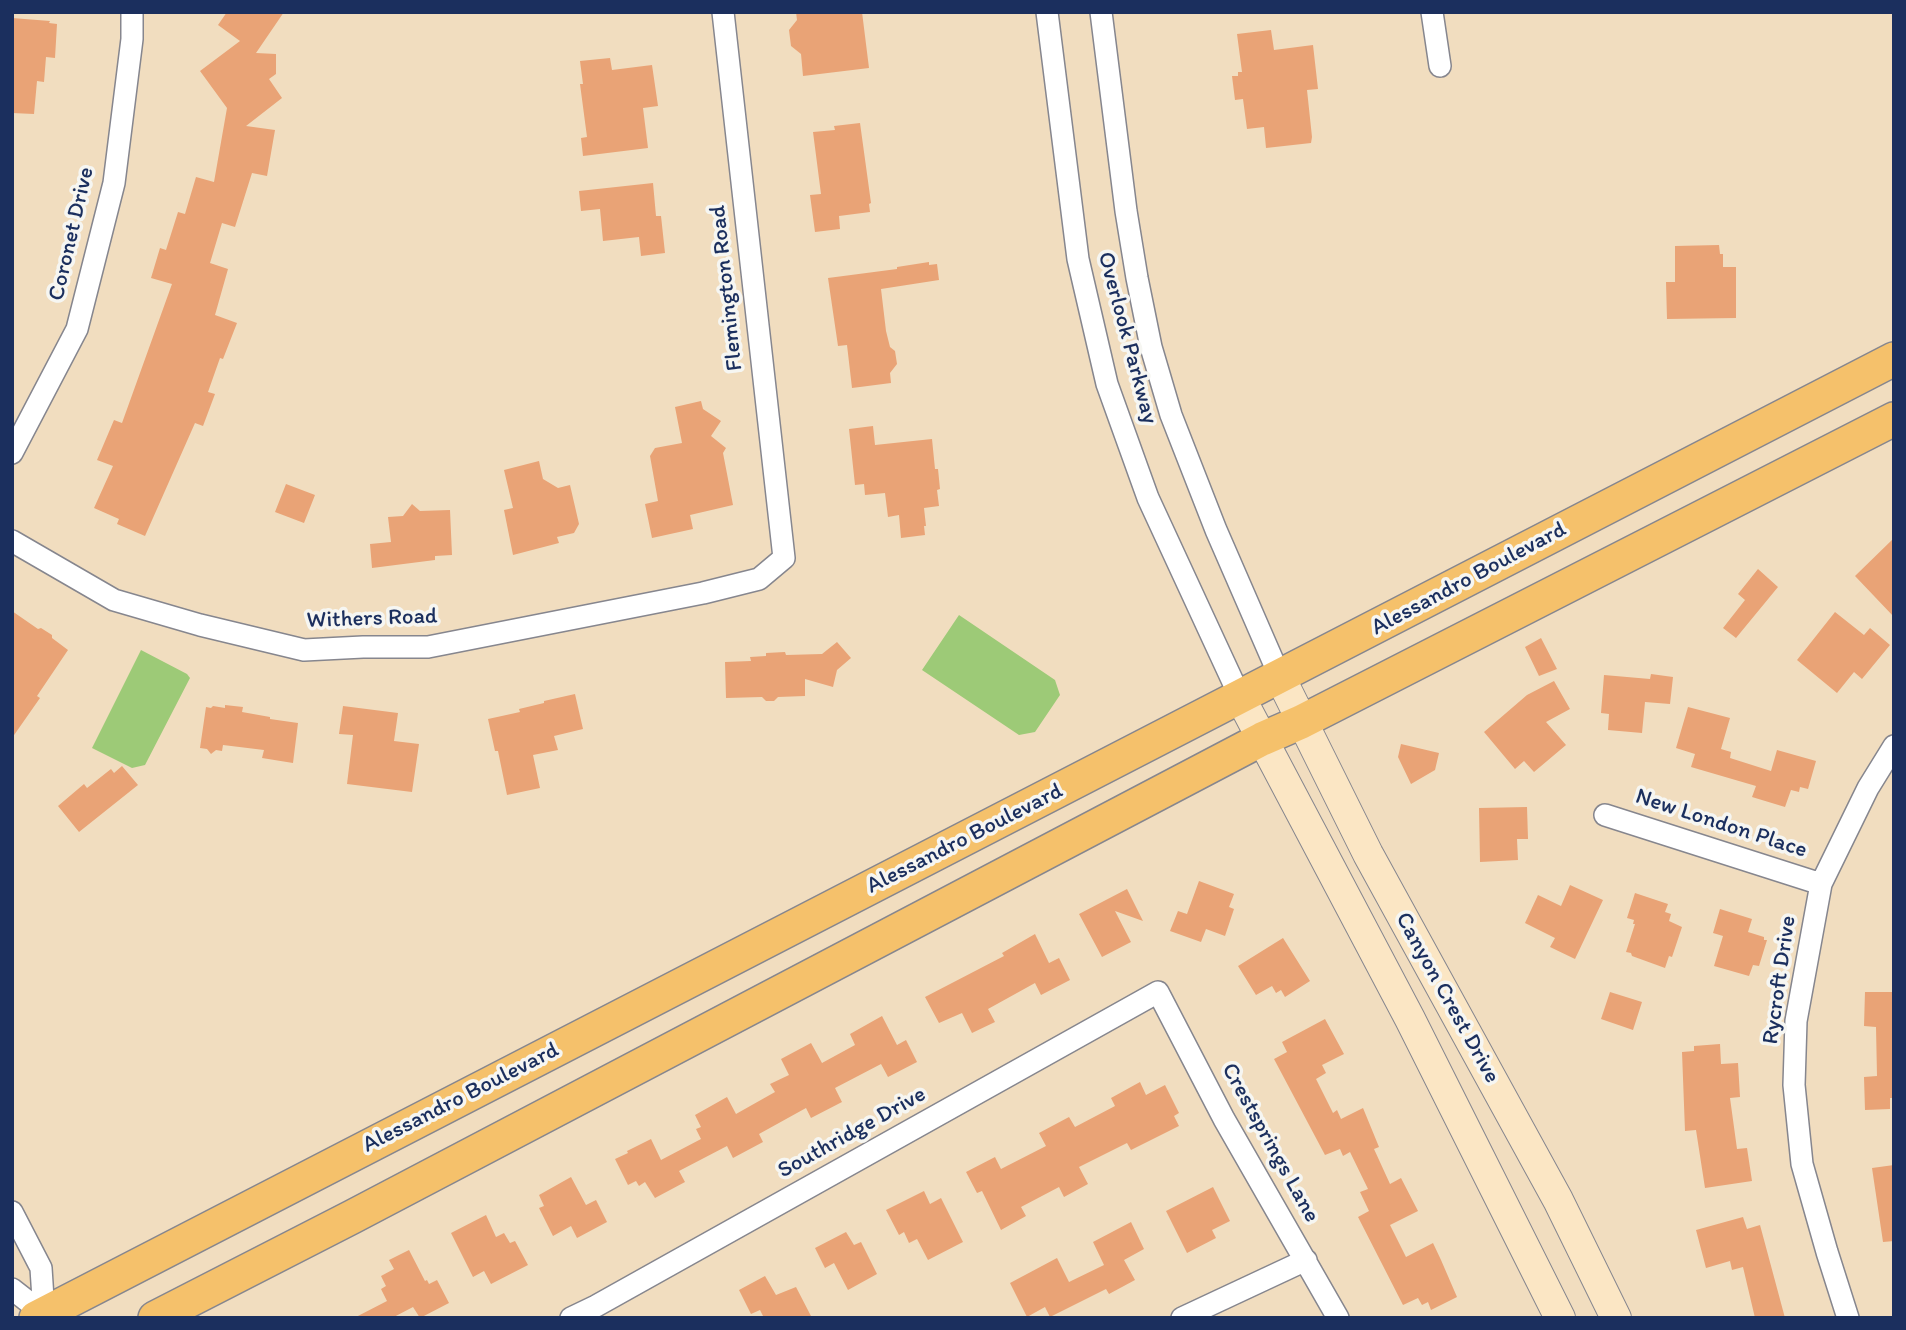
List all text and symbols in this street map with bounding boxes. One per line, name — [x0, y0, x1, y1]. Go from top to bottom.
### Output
street label: Coronet Drive — [43, 164, 101, 304]
street label: Flemington Road — [705, 204, 749, 372]
street label: Overlook Parkway — [1091, 249, 1163, 427]
street label: Alessandro Boulevard — [1367, 516, 1571, 642]
street label: Withers Road — [306, 603, 438, 635]
street label: Alessandro Boulevard — [862, 778, 1068, 900]
street label: New London Place — [1632, 783, 1810, 865]
street label: Canyon Crest Drive — [1389, 908, 1505, 1088]
street label: Rycroft Drive — [1757, 914, 1803, 1046]
street label: Alessandro Boulevard — [358, 1037, 564, 1159]
street label: Crestsprings Lane — [1215, 1059, 1325, 1227]
street label: Southridge Drive — [773, 1081, 931, 1185]

